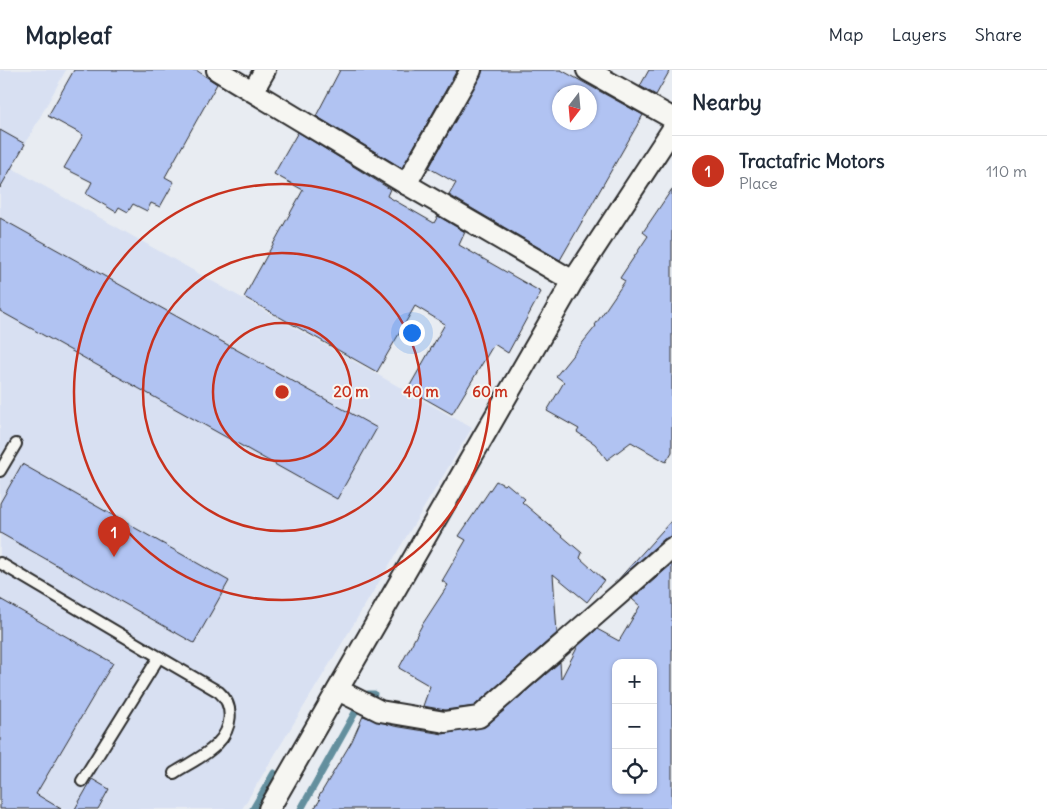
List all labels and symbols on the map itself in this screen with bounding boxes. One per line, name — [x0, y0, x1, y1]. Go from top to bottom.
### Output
north arrow — [552, 85, 597, 130]
your location — [399, 320, 425, 346]
text: 20 m — [334, 382, 368, 401]
text: 40 m — [403, 382, 439, 401]
text: 60 m — [472, 382, 508, 401]
centre of rings — [273, 383, 291, 401]
pin: 1 — [98, 516, 130, 557]

